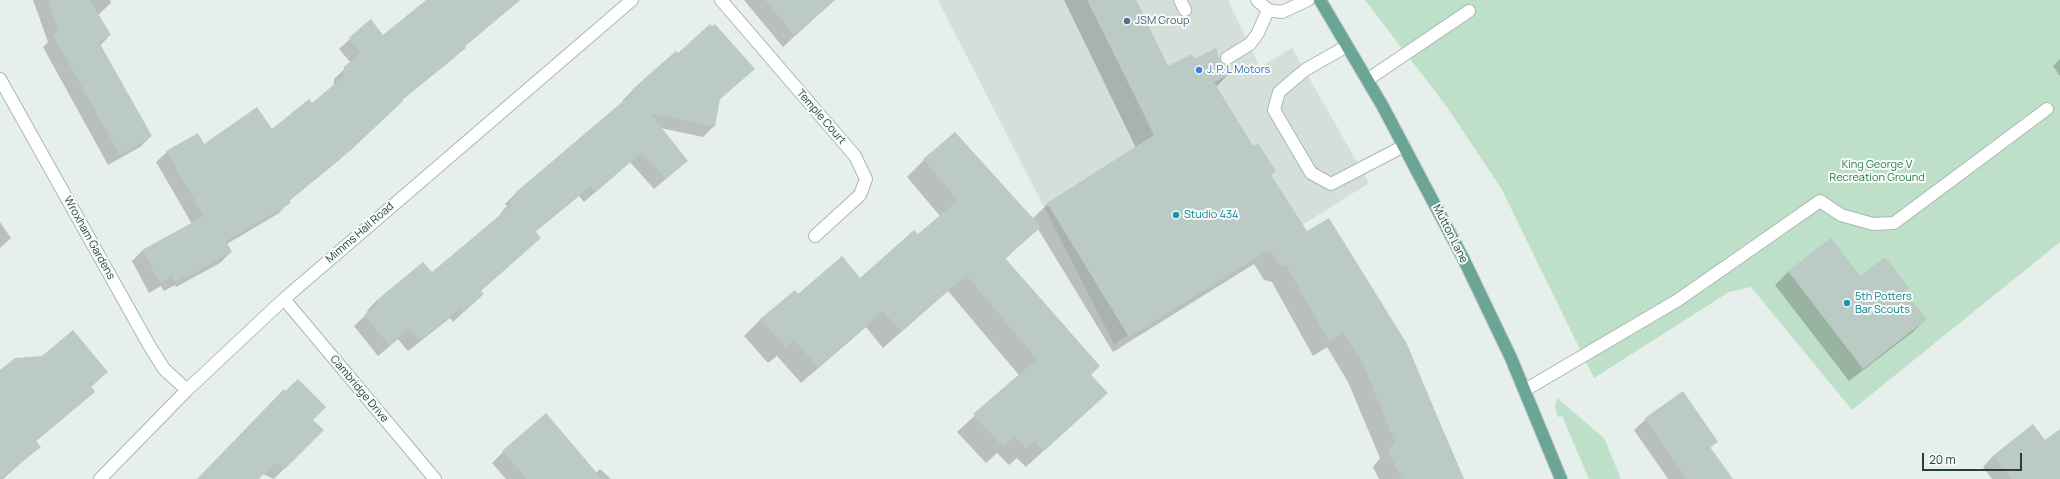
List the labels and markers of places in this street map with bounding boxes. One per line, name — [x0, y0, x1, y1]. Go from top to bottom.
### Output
place label: JSM Group — [1135, 14, 1189, 28]
marker: JSM Group — [1122, 16, 1132, 26]
place label: J. P. L Motors — [1207, 63, 1270, 77]
marker: J. P. L Motors — [1194, 65, 1204, 75]
place label: Studio 434 — [1184, 208, 1239, 222]
marker: Studio 434 — [1171, 210, 1181, 220]
place label: 5th Potters Bar Scouts — [1855, 290, 1912, 316]
marker: 5th Potters Bar Scouts — [1842, 298, 1852, 308]

